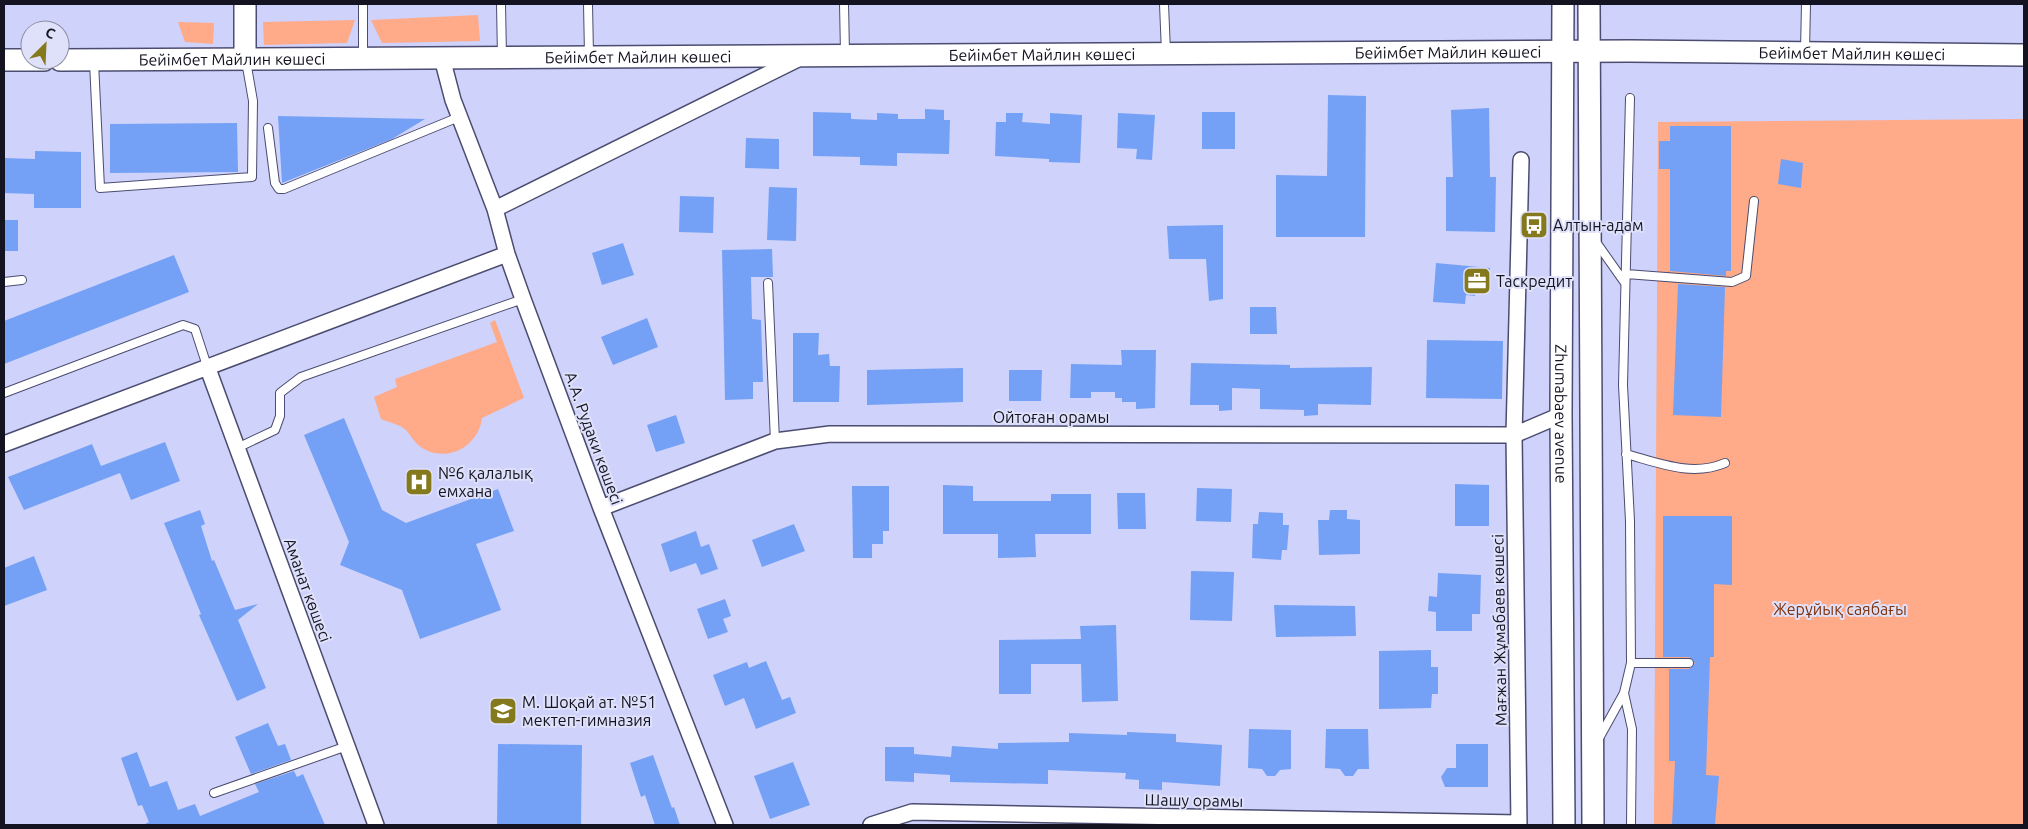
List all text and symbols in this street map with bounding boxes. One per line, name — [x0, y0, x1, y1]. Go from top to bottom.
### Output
north arrow — [20, 20, 70, 70]
text: С — [43, 24, 58, 42]
street label: Бейімбет Майлин көшесі — [1355, 43, 1541, 62]
street label: Бейімбет Майлин көшесі — [1759, 43, 1945, 63]
street label: Бейімбет Майлин көшесі — [949, 45, 1135, 64]
street label: Бейімбет Майлин көшесі — [545, 47, 731, 66]
street label: Бейімбет Майлин көшесі — [139, 49, 325, 69]
bus stop icon: Алтын-адам — [1519, 210, 1549, 240]
place label: Алтын-адам — [1553, 216, 1644, 234]
office icon: Таскредит — [1462, 266, 1492, 296]
place label: Таскредит — [1496, 272, 1572, 290]
street label: Zhumabaev avenue — [1552, 344, 1571, 484]
street label: А.А. Рудаки көшесі — [562, 369, 626, 507]
street label: Ойтоған орамы — [993, 408, 1109, 426]
place label: №6 қалалық емхана — [438, 464, 533, 500]
hospital icon: №6 қалалық емхана — [404, 467, 434, 497]
street label: Мағжан Жұмабаев көшесі — [1488, 534, 1510, 726]
street label: Аманат көшесі — [281, 536, 335, 644]
park label: Жерұйық саябағы — [1773, 600, 1907, 618]
place label: М. Шоқай ат. №51 мектеп-гимназия — [522, 693, 657, 729]
school or university icon: М. Шоқай ат. №51 мектеп-гимназия — [488, 696, 518, 726]
street label: Шашу орамы — [1145, 790, 1243, 810]

